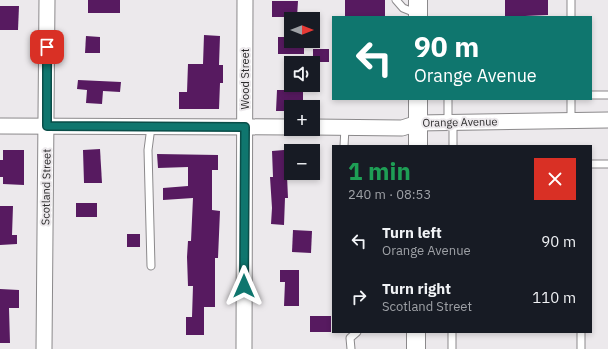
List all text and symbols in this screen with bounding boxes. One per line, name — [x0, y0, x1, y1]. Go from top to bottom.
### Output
north arrow — [284, 12, 320, 48]
map controls — [284, 12, 320, 180]
text: 90 m — [414, 28, 479, 65]
pin — [30, 30, 64, 64]
icon: left — [348, 32, 400, 84]
icon: arrive — [36, 36, 58, 58]
street label: Wood Street — [238, 48, 252, 110]
button: sound — [284, 56, 320, 92]
text: Orange Avenue — [414, 64, 537, 87]
button: + — [284, 100, 320, 136]
street label: Orange Avenue — [422, 114, 498, 130]
button: − — [284, 144, 320, 180]
street label: Scotland Street — [38, 149, 54, 225]
text: 1 min — [348, 155, 411, 187]
button: close — [534, 158, 576, 200]
text: 240 m · 08:53 — [348, 186, 431, 203]
text: Turn left — [382, 223, 442, 242]
icon: left — [348, 230, 370, 252]
text: 90 m — [541, 232, 576, 251]
text: Orange Avenue — [382, 242, 471, 259]
position arrow — [223, 265, 265, 307]
text: Turn right — [382, 279, 451, 298]
icon: right — [348, 286, 370, 308]
text: 110 m — [532, 288, 576, 307]
text: Scotland Street — [382, 298, 472, 315]

